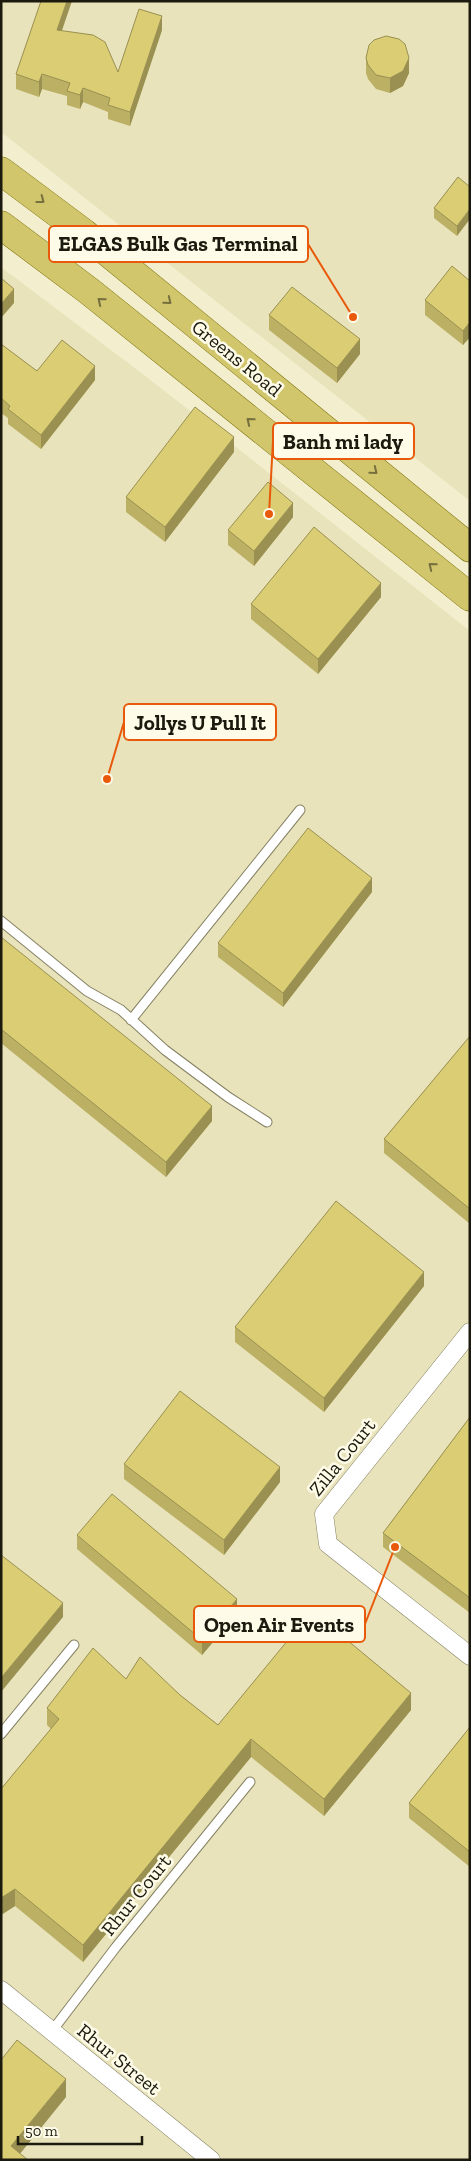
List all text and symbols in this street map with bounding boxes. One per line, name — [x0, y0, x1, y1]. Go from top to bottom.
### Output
one-way arrow — [35, 194, 44, 202]
callout: ELGAS Bulk Gas Terminal — [49, 226, 308, 262]
text: ELGAS Bulk Gas Terminal — [58, 231, 298, 256]
one-way arrow — [162, 296, 171, 305]
one-way arrow — [98, 298, 107, 306]
street label: Greens Road — [187, 314, 287, 402]
one-way arrow — [247, 418, 256, 426]
callout: Banh mi lady — [273, 423, 414, 459]
text: Banh mi lady — [283, 429, 403, 454]
one-way arrow — [369, 465, 378, 474]
one-way arrow — [428, 563, 437, 572]
callout: Jollys U Pull It — [124, 704, 276, 740]
text: Jollys U Pull It — [134, 710, 267, 735]
street label: Zilla Court — [304, 1413, 381, 1500]
callout: Open Air Events — [194, 1606, 365, 1642]
text: Open Air Events — [204, 1612, 354, 1637]
street label: Rhur Court — [96, 1849, 176, 1940]
street label: Rhur Street — [73, 2018, 166, 2100]
scale bar — [18, 2114, 141, 2146]
text: 50 m — [25, 2122, 58, 2140]

